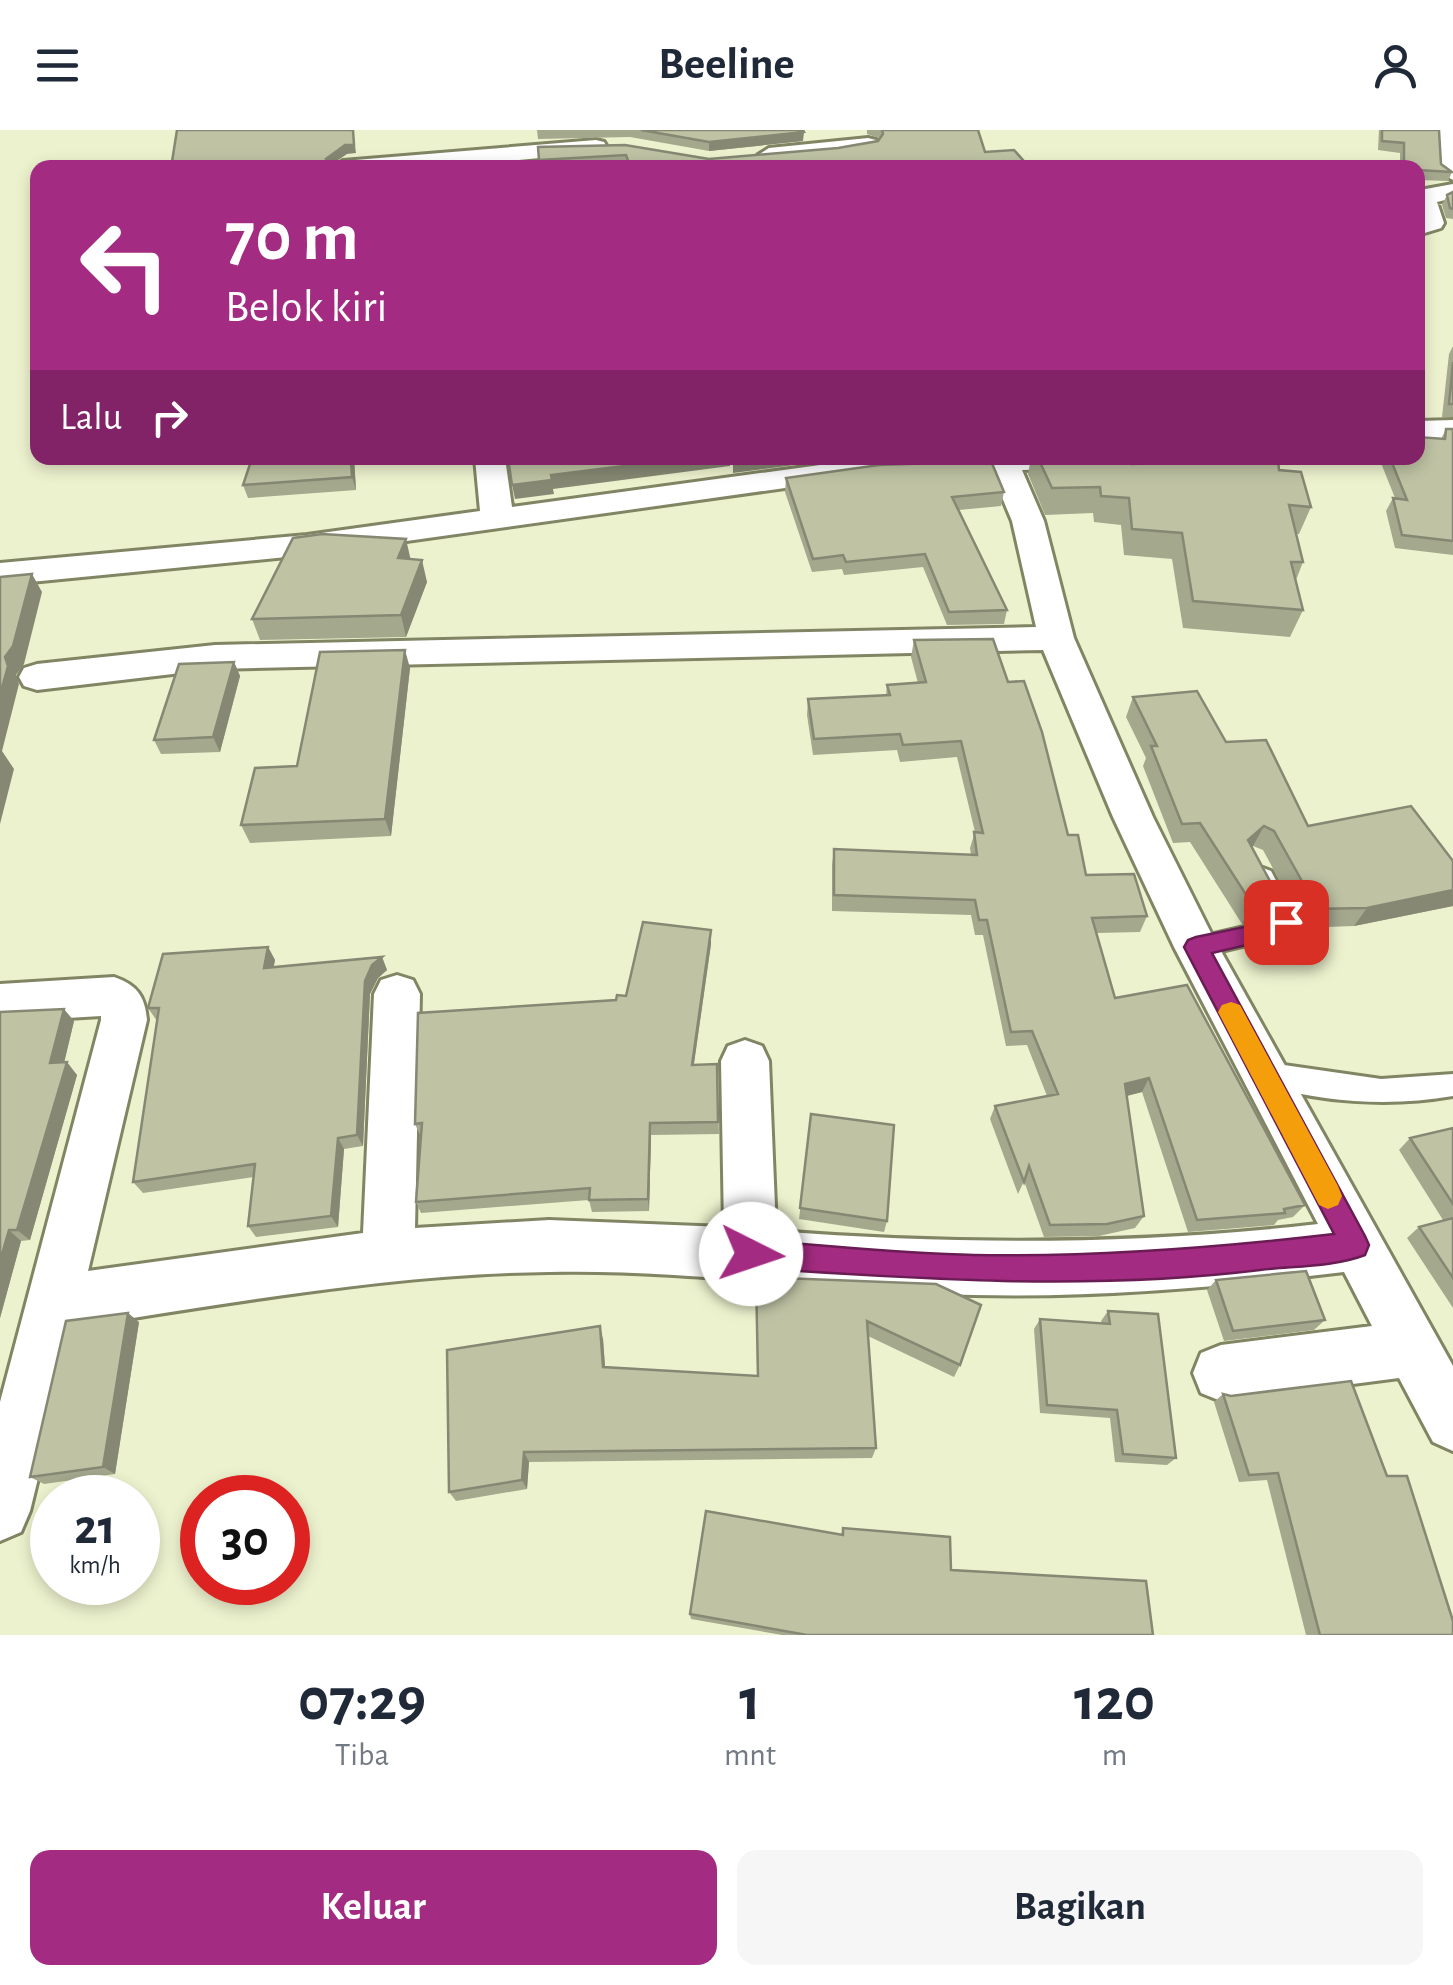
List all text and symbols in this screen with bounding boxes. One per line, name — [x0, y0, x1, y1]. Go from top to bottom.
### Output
icon: menu — [30, 38, 85, 93]
icon: person — [1368, 38, 1423, 93]
text: Beeline — [658, 42, 795, 87]
icon: left — [60, 200, 190, 330]
text: 70 m — [225, 203, 359, 273]
text: Belok kiri — [225, 285, 387, 330]
icon: right — [142, 390, 197, 445]
text: Lalu — [60, 399, 122, 437]
pin — [1244, 880, 1329, 965]
icon: arrive — [1259, 895, 1314, 950]
position arrow — [699, 1202, 803, 1306]
speed limit sign: 30 — [180, 1475, 310, 1605]
text: 21 — [74, 1503, 116, 1553]
text: km/h — [69, 1553, 121, 1578]
text: 07:29 — [298, 1671, 426, 1731]
text: 1 — [739, 1671, 761, 1731]
text: 120 — [1074, 1671, 1155, 1731]
text: Tiba — [335, 1739, 389, 1771]
text: mnt — [724, 1739, 776, 1771]
text: m — [1102, 1739, 1127, 1771]
button: Keluar — [30, 1850, 717, 1965]
button: Bagikan — [737, 1850, 1423, 1965]

